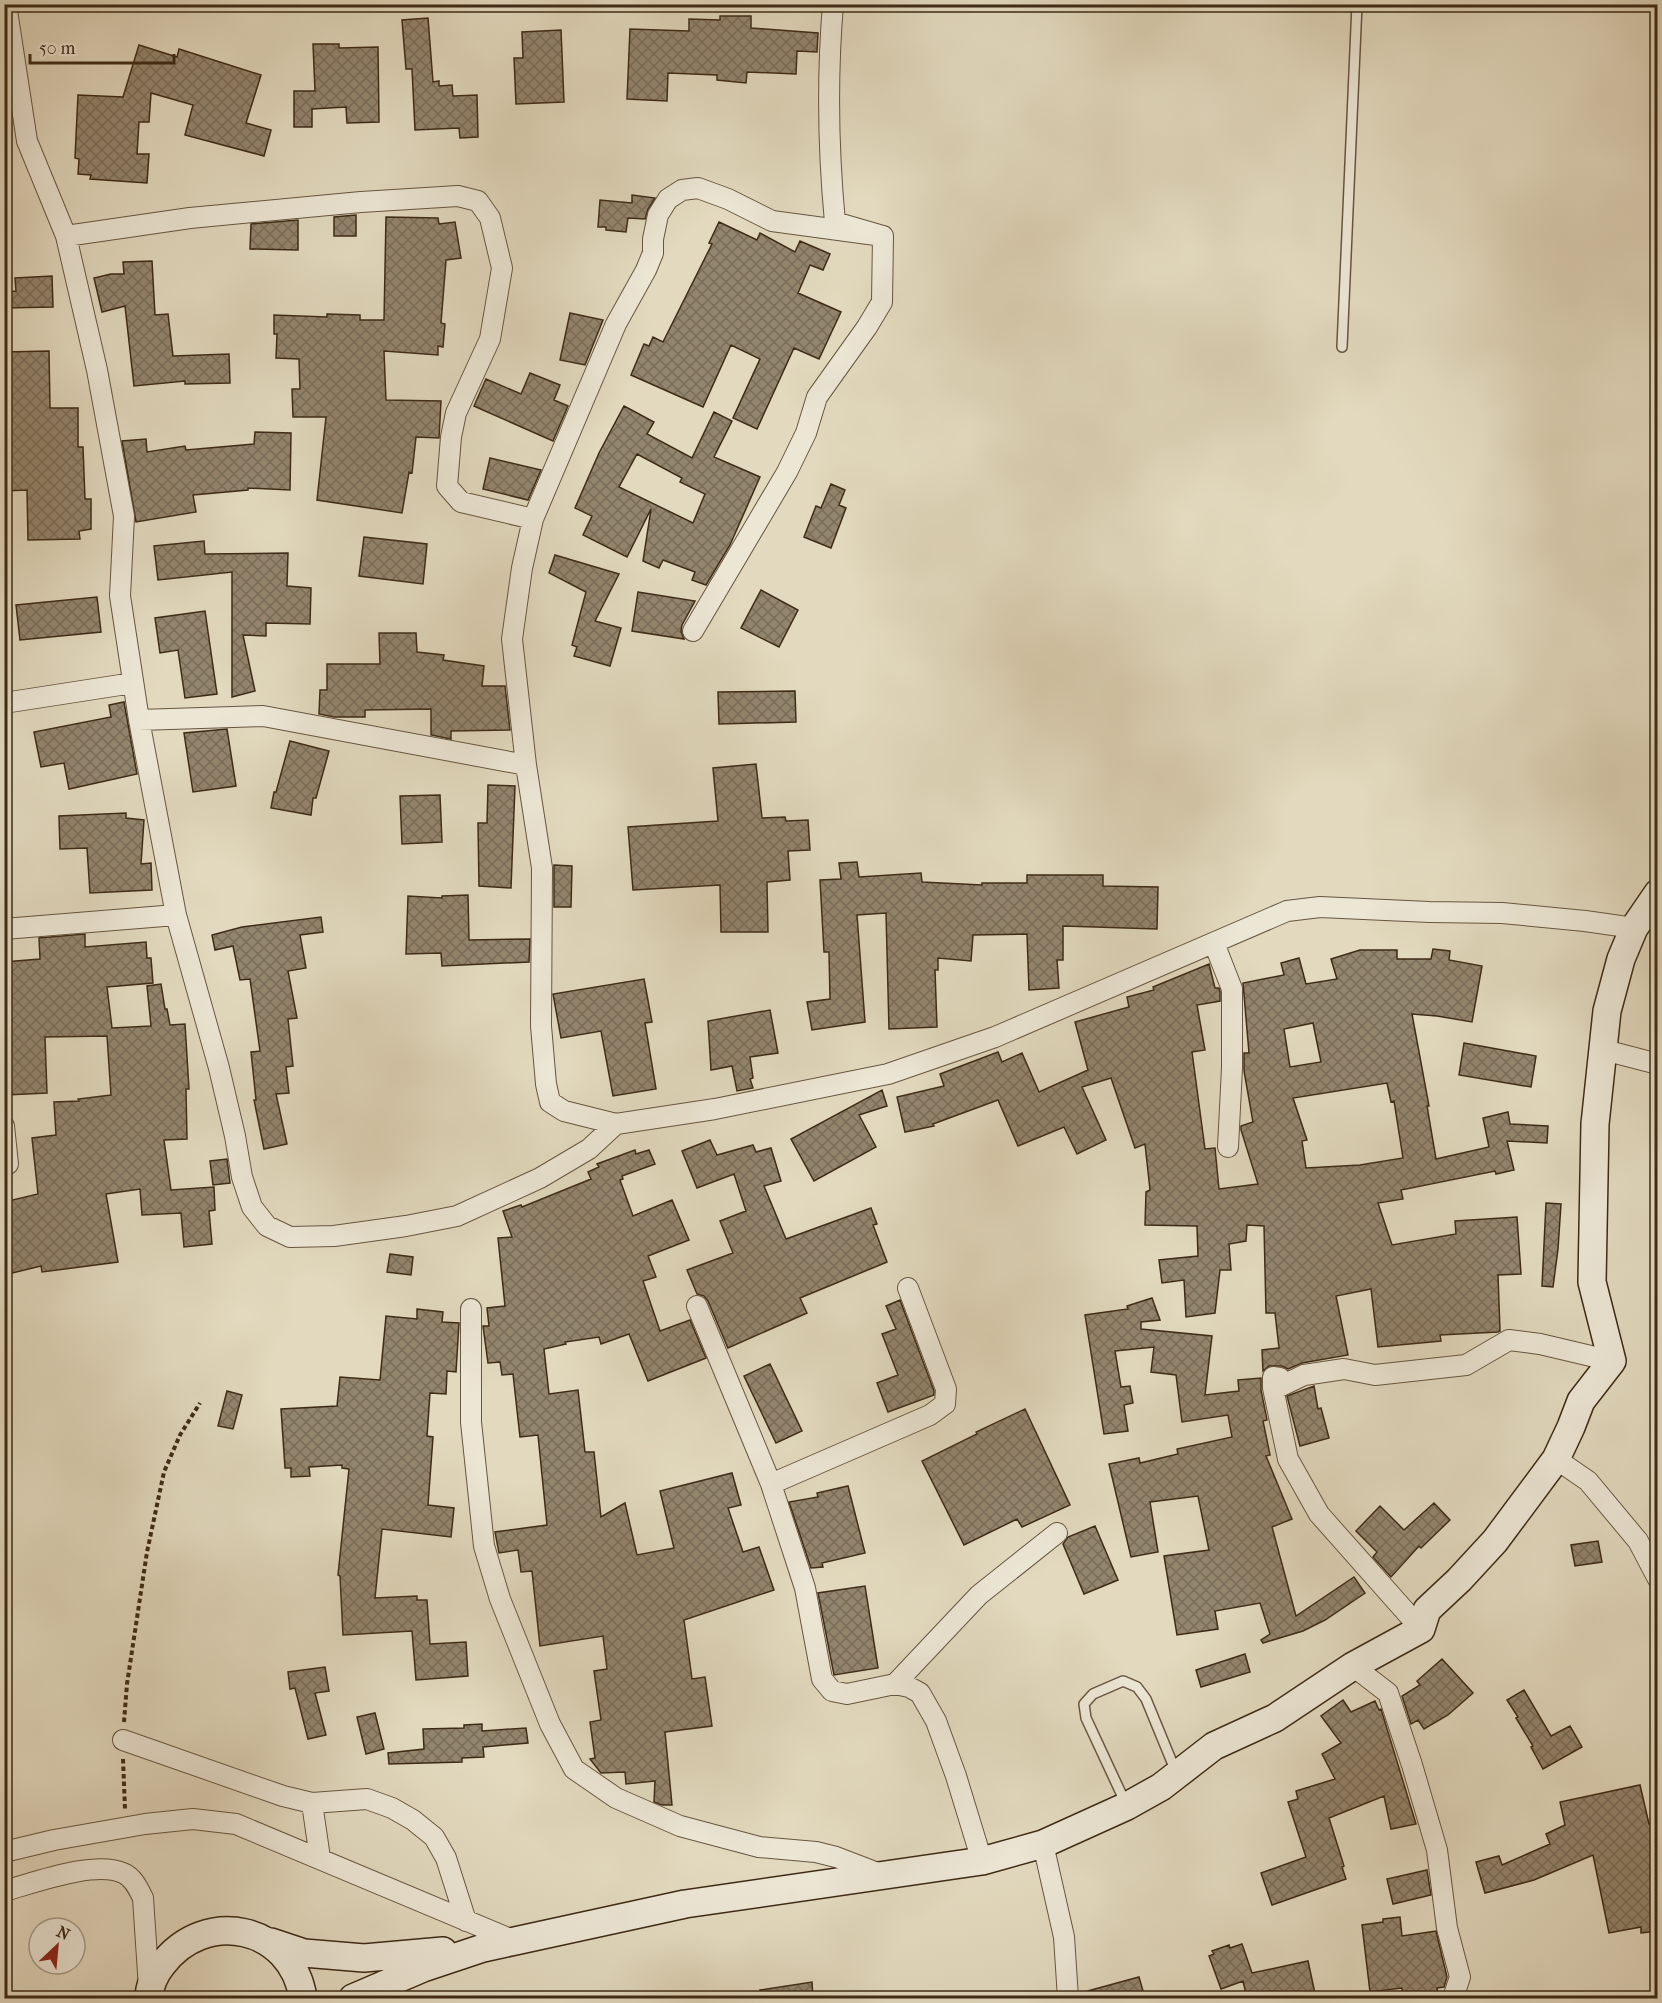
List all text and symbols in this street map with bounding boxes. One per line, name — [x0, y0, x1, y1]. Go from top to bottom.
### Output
scale bar — [30, 27, 174, 65]
text: 50 m — [39, 38, 76, 59]
north arrow — [27, 1916, 87, 1976]
text: N — [54, 1922, 74, 1945]

